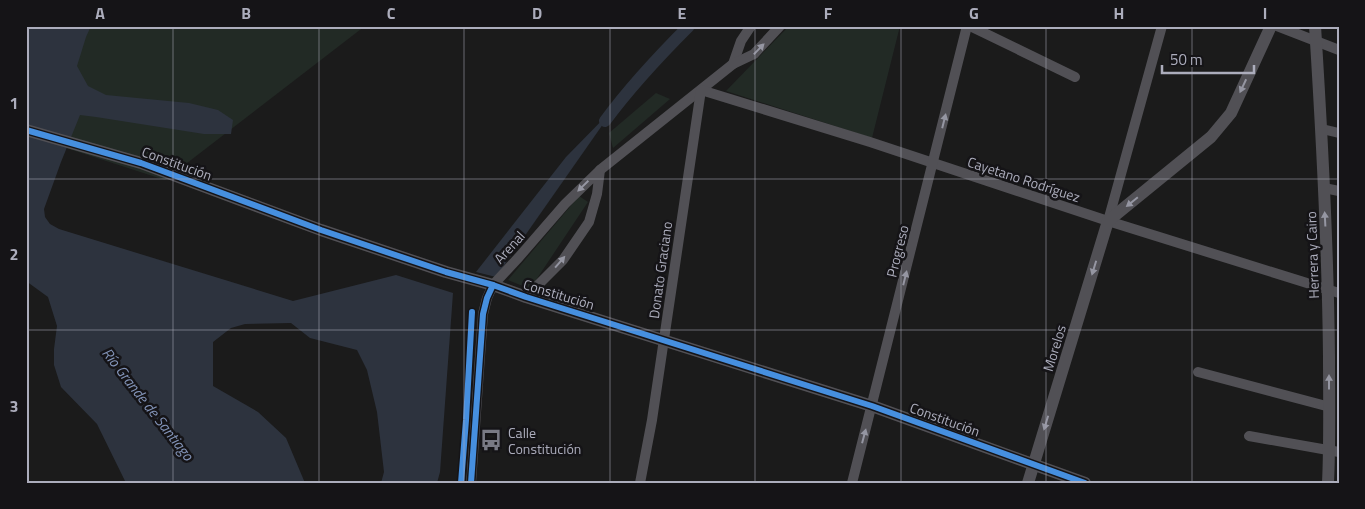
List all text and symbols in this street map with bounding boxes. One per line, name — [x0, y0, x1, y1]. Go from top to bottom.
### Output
text: A — [95, 1, 105, 25]
text: B — [241, 1, 251, 25]
text: C — [387, 1, 396, 25]
text: D — [532, 1, 542, 25]
text: E — [678, 1, 687, 25]
text: F — [824, 1, 833, 25]
text: G — [969, 1, 979, 25]
text: H — [1114, 1, 1124, 25]
text: I — [1263, 1, 1267, 25]
scale bar — [1162, 42, 1255, 74]
one-way arrow — [753, 43, 765, 55]
text: 50 m — [1170, 48, 1203, 71]
one-way arrow — [1239, 79, 1247, 93]
text: 1 — [10, 91, 18, 115]
one-way arrow — [940, 113, 948, 128]
street label: Constitución — [139, 141, 215, 185]
street label: Cayetano Rodríguez — [965, 151, 1083, 207]
one-way arrow — [577, 180, 589, 192]
one-way arrow — [1126, 196, 1139, 207]
street label: Herrera y Cairo — [1300, 211, 1324, 299]
one-way arrow — [1321, 211, 1329, 227]
street label: Donato Graciano — [643, 220, 677, 320]
street label: Progreso — [880, 223, 914, 279]
street label: Arenal — [489, 226, 529, 268]
text: 2 — [10, 242, 18, 266]
one-way arrow — [554, 256, 565, 268]
one-way arrow — [1090, 260, 1097, 275]
one-way arrow — [901, 271, 909, 286]
street label: Constitución — [521, 273, 597, 315]
street label: Morelos — [1037, 322, 1071, 374]
water label: Río Grande de Santiago — [96, 343, 200, 466]
one-way arrow — [1325, 373, 1333, 389]
text: 3 — [10, 394, 18, 418]
street label: Constitución — [907, 397, 983, 441]
one-way arrow — [1042, 416, 1050, 431]
place label: Calle Constitución — [508, 422, 581, 459]
bus stop icon: Calle Constitución — [478, 427, 504, 453]
one-way arrow — [861, 428, 869, 443]

